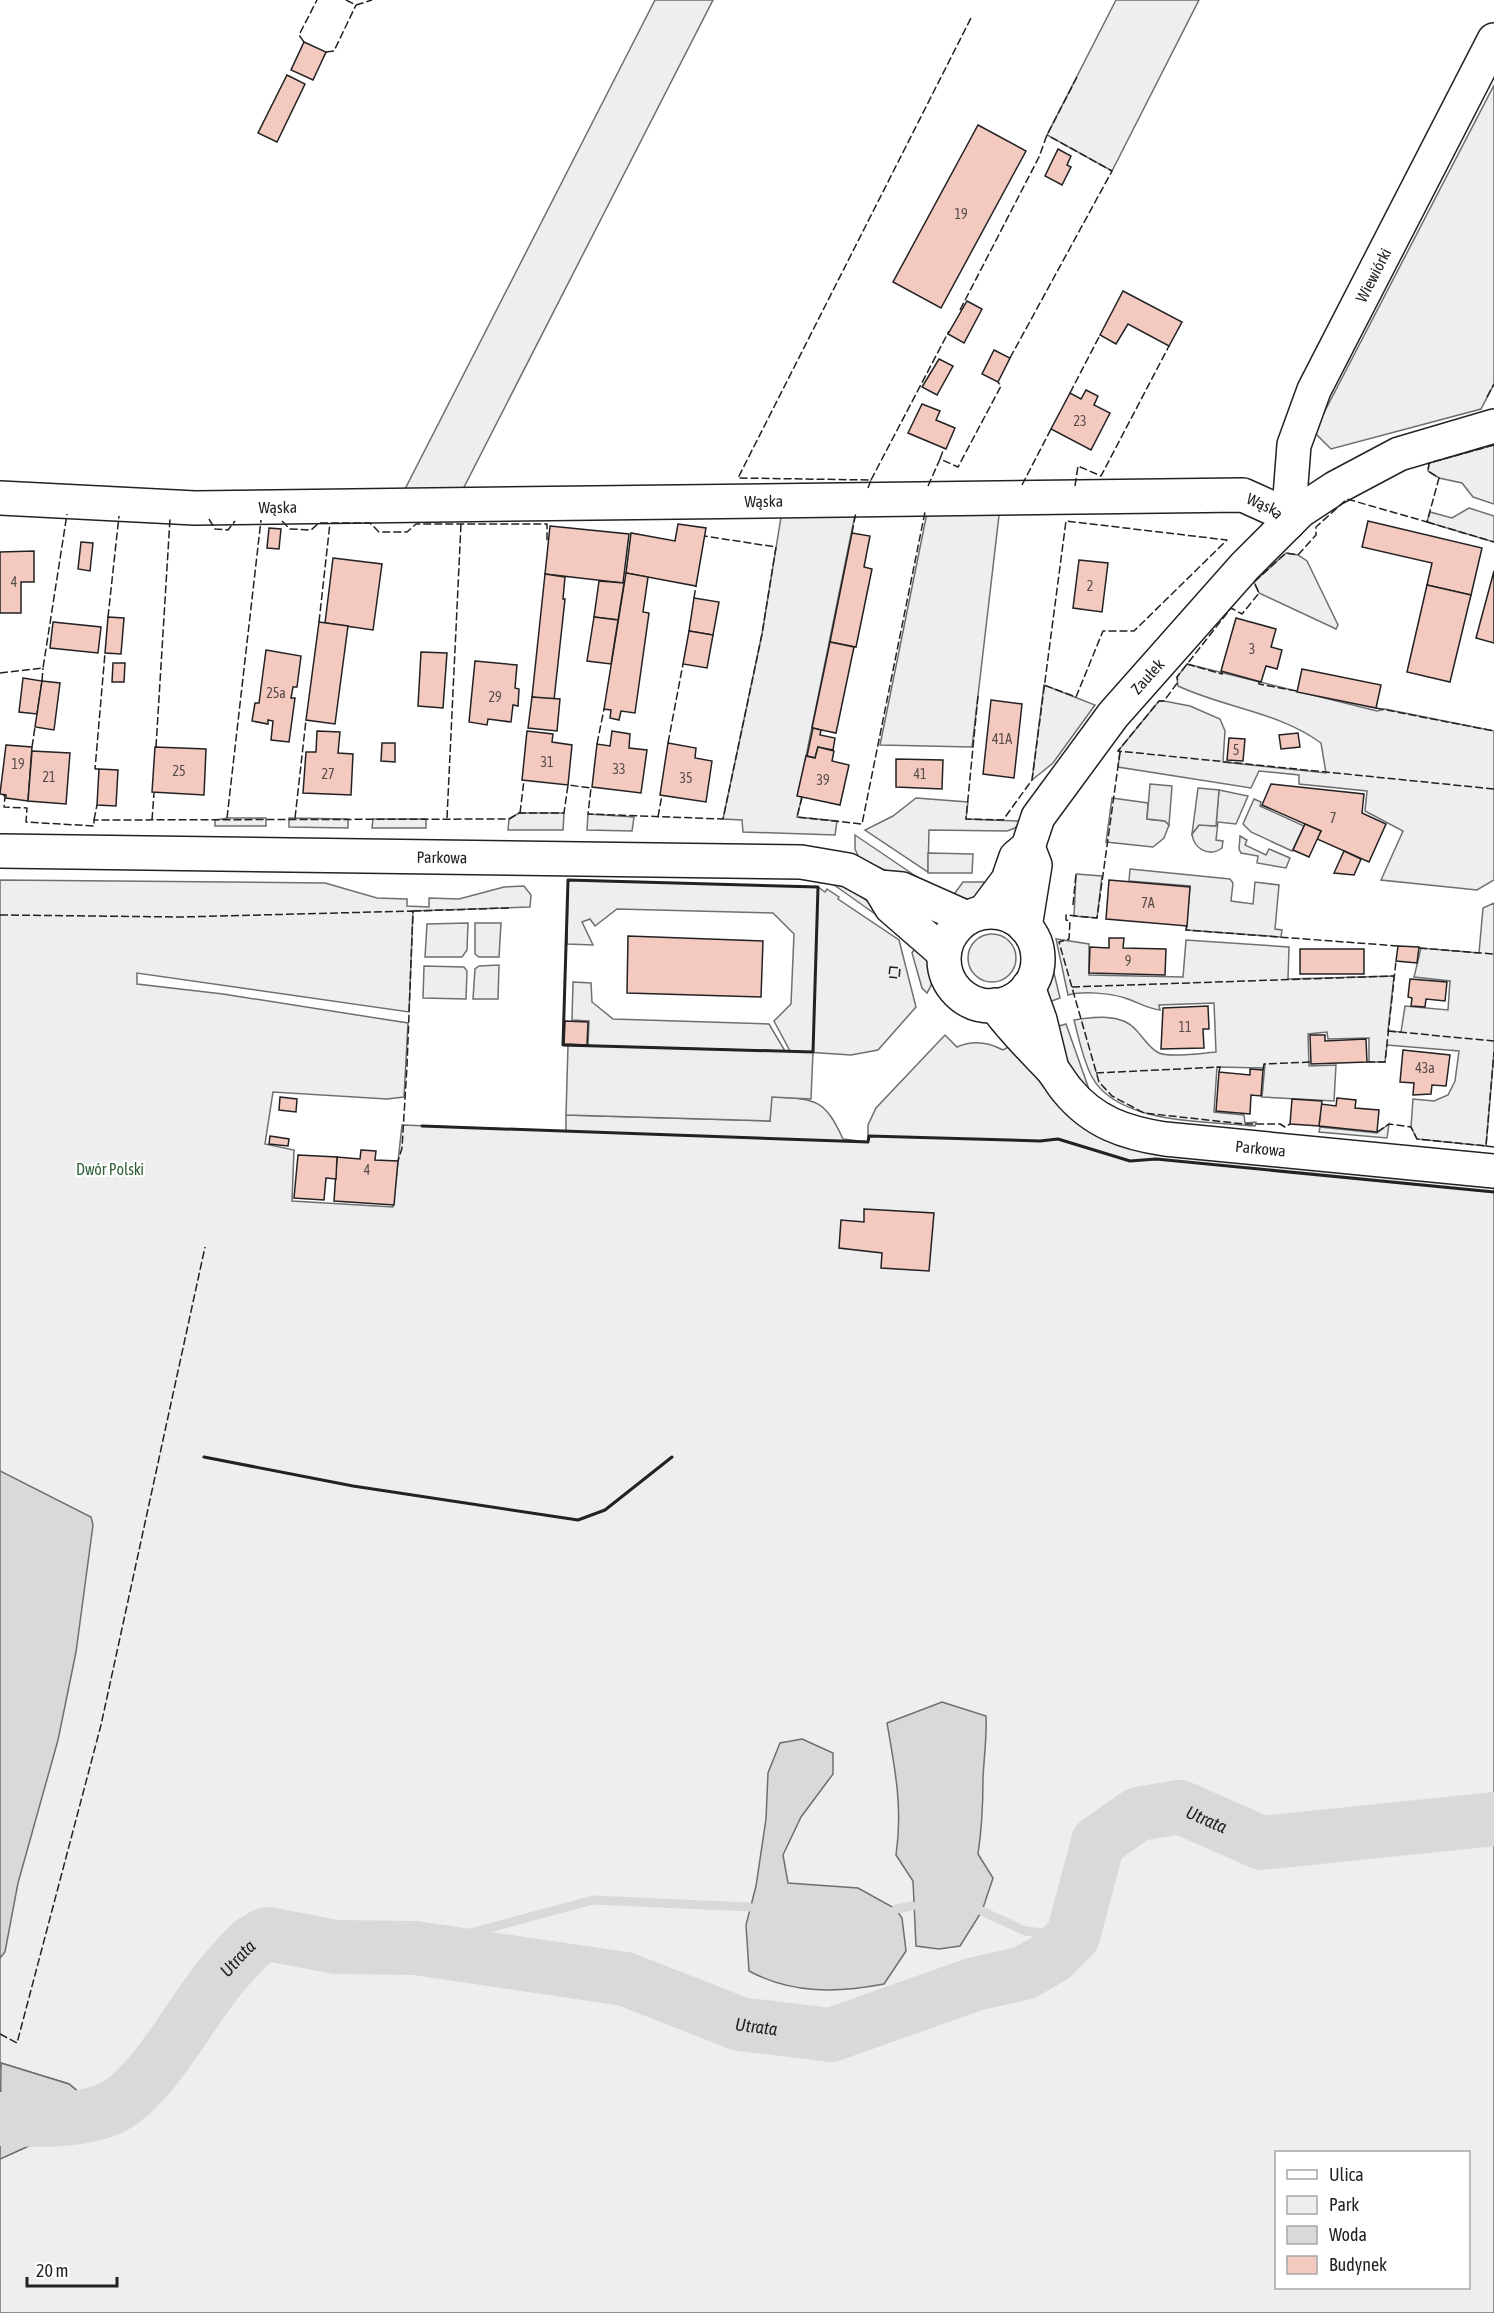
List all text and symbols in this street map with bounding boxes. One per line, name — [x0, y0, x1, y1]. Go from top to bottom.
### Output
house number: 19 — [954, 206, 968, 222]
street label: Wiewiórki — [1352, 245, 1394, 305]
house number: 23 — [1073, 413, 1087, 429]
street label: Wąska — [1244, 489, 1287, 522]
street label: Wąska — [744, 492, 783, 511]
street label: Wąska — [258, 498, 297, 517]
house number: 4 — [11, 574, 18, 590]
house number: 2 — [1087, 578, 1093, 594]
house number: 3 — [1249, 641, 1255, 657]
street label: Zaułek — [1127, 655, 1168, 697]
house number: 25a — [266, 685, 286, 701]
house number: 29 — [488, 689, 502, 705]
house number: 41A — [992, 731, 1012, 747]
house number: 5 — [1233, 742, 1239, 758]
house number: 31 — [540, 754, 554, 770]
house number: 19 — [11, 756, 25, 772]
house number: 33 — [612, 761, 626, 777]
house number: 25 — [172, 763, 186, 779]
house number: 27 — [321, 766, 335, 782]
house number: 41 — [913, 766, 927, 782]
house number: 21 — [42, 769, 56, 785]
house number: 35 — [679, 770, 693, 786]
house number: 39 — [816, 772, 830, 788]
house number: 7 — [1330, 810, 1336, 826]
street label: Parkowa — [416, 848, 467, 866]
house number: 7A — [1141, 895, 1155, 911]
house number: 9 — [1125, 953, 1131, 969]
house number: 11 — [1178, 1019, 1192, 1035]
house number: 43a — [1415, 1060, 1435, 1076]
street label: Parkowa — [1234, 1137, 1287, 1160]
park label: Dwór Polski — [76, 1160, 144, 1178]
house number: 4 — [364, 1162, 371, 1178]
water label: Utrata — [1183, 1801, 1231, 1837]
water label: Utrata — [215, 1934, 259, 1981]
water label: Utrata — [734, 2013, 779, 2039]
legend — [1275, 2151, 1470, 2289]
text: Ulica — [1329, 2164, 1364, 2185]
text: Park — [1329, 2194, 1359, 2215]
text: Woda — [1329, 2224, 1367, 2245]
scale bar — [27, 2250, 117, 2288]
text: Budynek — [1329, 2254, 1387, 2275]
text: 20 m — [36, 2260, 68, 2281]

